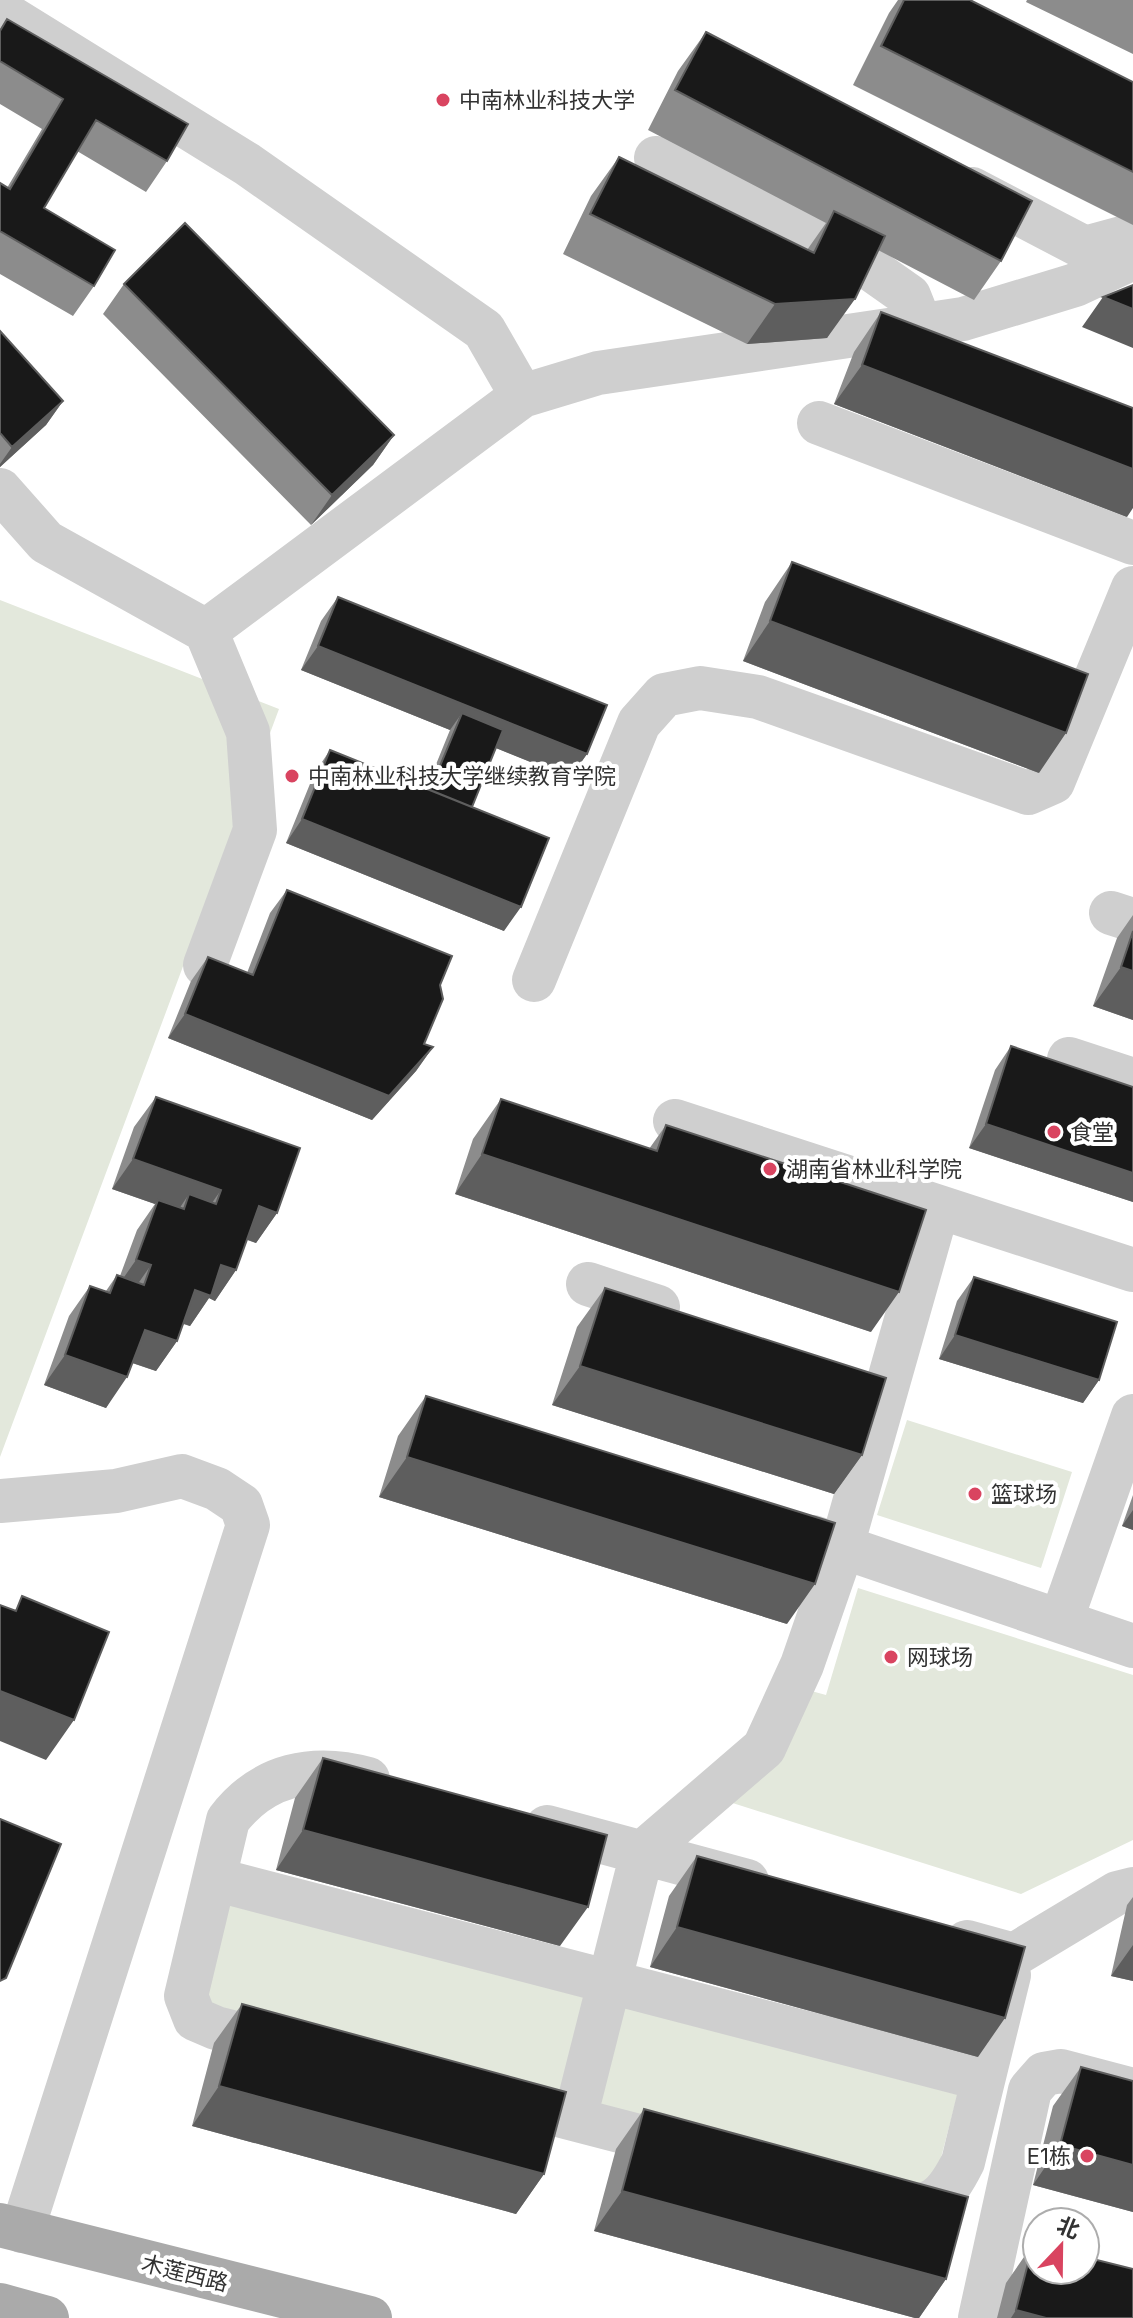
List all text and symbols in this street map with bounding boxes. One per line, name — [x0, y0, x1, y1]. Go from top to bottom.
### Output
place label: 中南林业科技大学 — [459, 87, 635, 113]
marker: 中南林业科技大学 — [434, 91, 452, 109]
place label: 中南林业科技大学继续教育学院 — [308, 763, 616, 789]
marker: 中南林业科技大学继续教育学院 — [283, 767, 301, 785]
place label: 食堂 — [1070, 1119, 1114, 1145]
marker: 食堂 — [1045, 1123, 1063, 1141]
place label: 湖南省林业科学院 — [786, 1156, 962, 1182]
marker: 湖南省林业科学院 — [761, 1160, 779, 1178]
place label: 篮球场 — [991, 1481, 1057, 1507]
marker: 篮球场 — [966, 1485, 984, 1503]
place label: 网球场 — [907, 1644, 973, 1670]
marker: 网球场 — [882, 1648, 900, 1666]
place label: E1栋 — [1027, 2143, 1071, 2169]
marker: E1栋 — [1078, 2147, 1096, 2165]
north arrow — [1021, 2206, 1101, 2286]
text: 北 — [1053, 2211, 1084, 2244]
street label: 木莲西路 — [139, 2250, 231, 2296]

